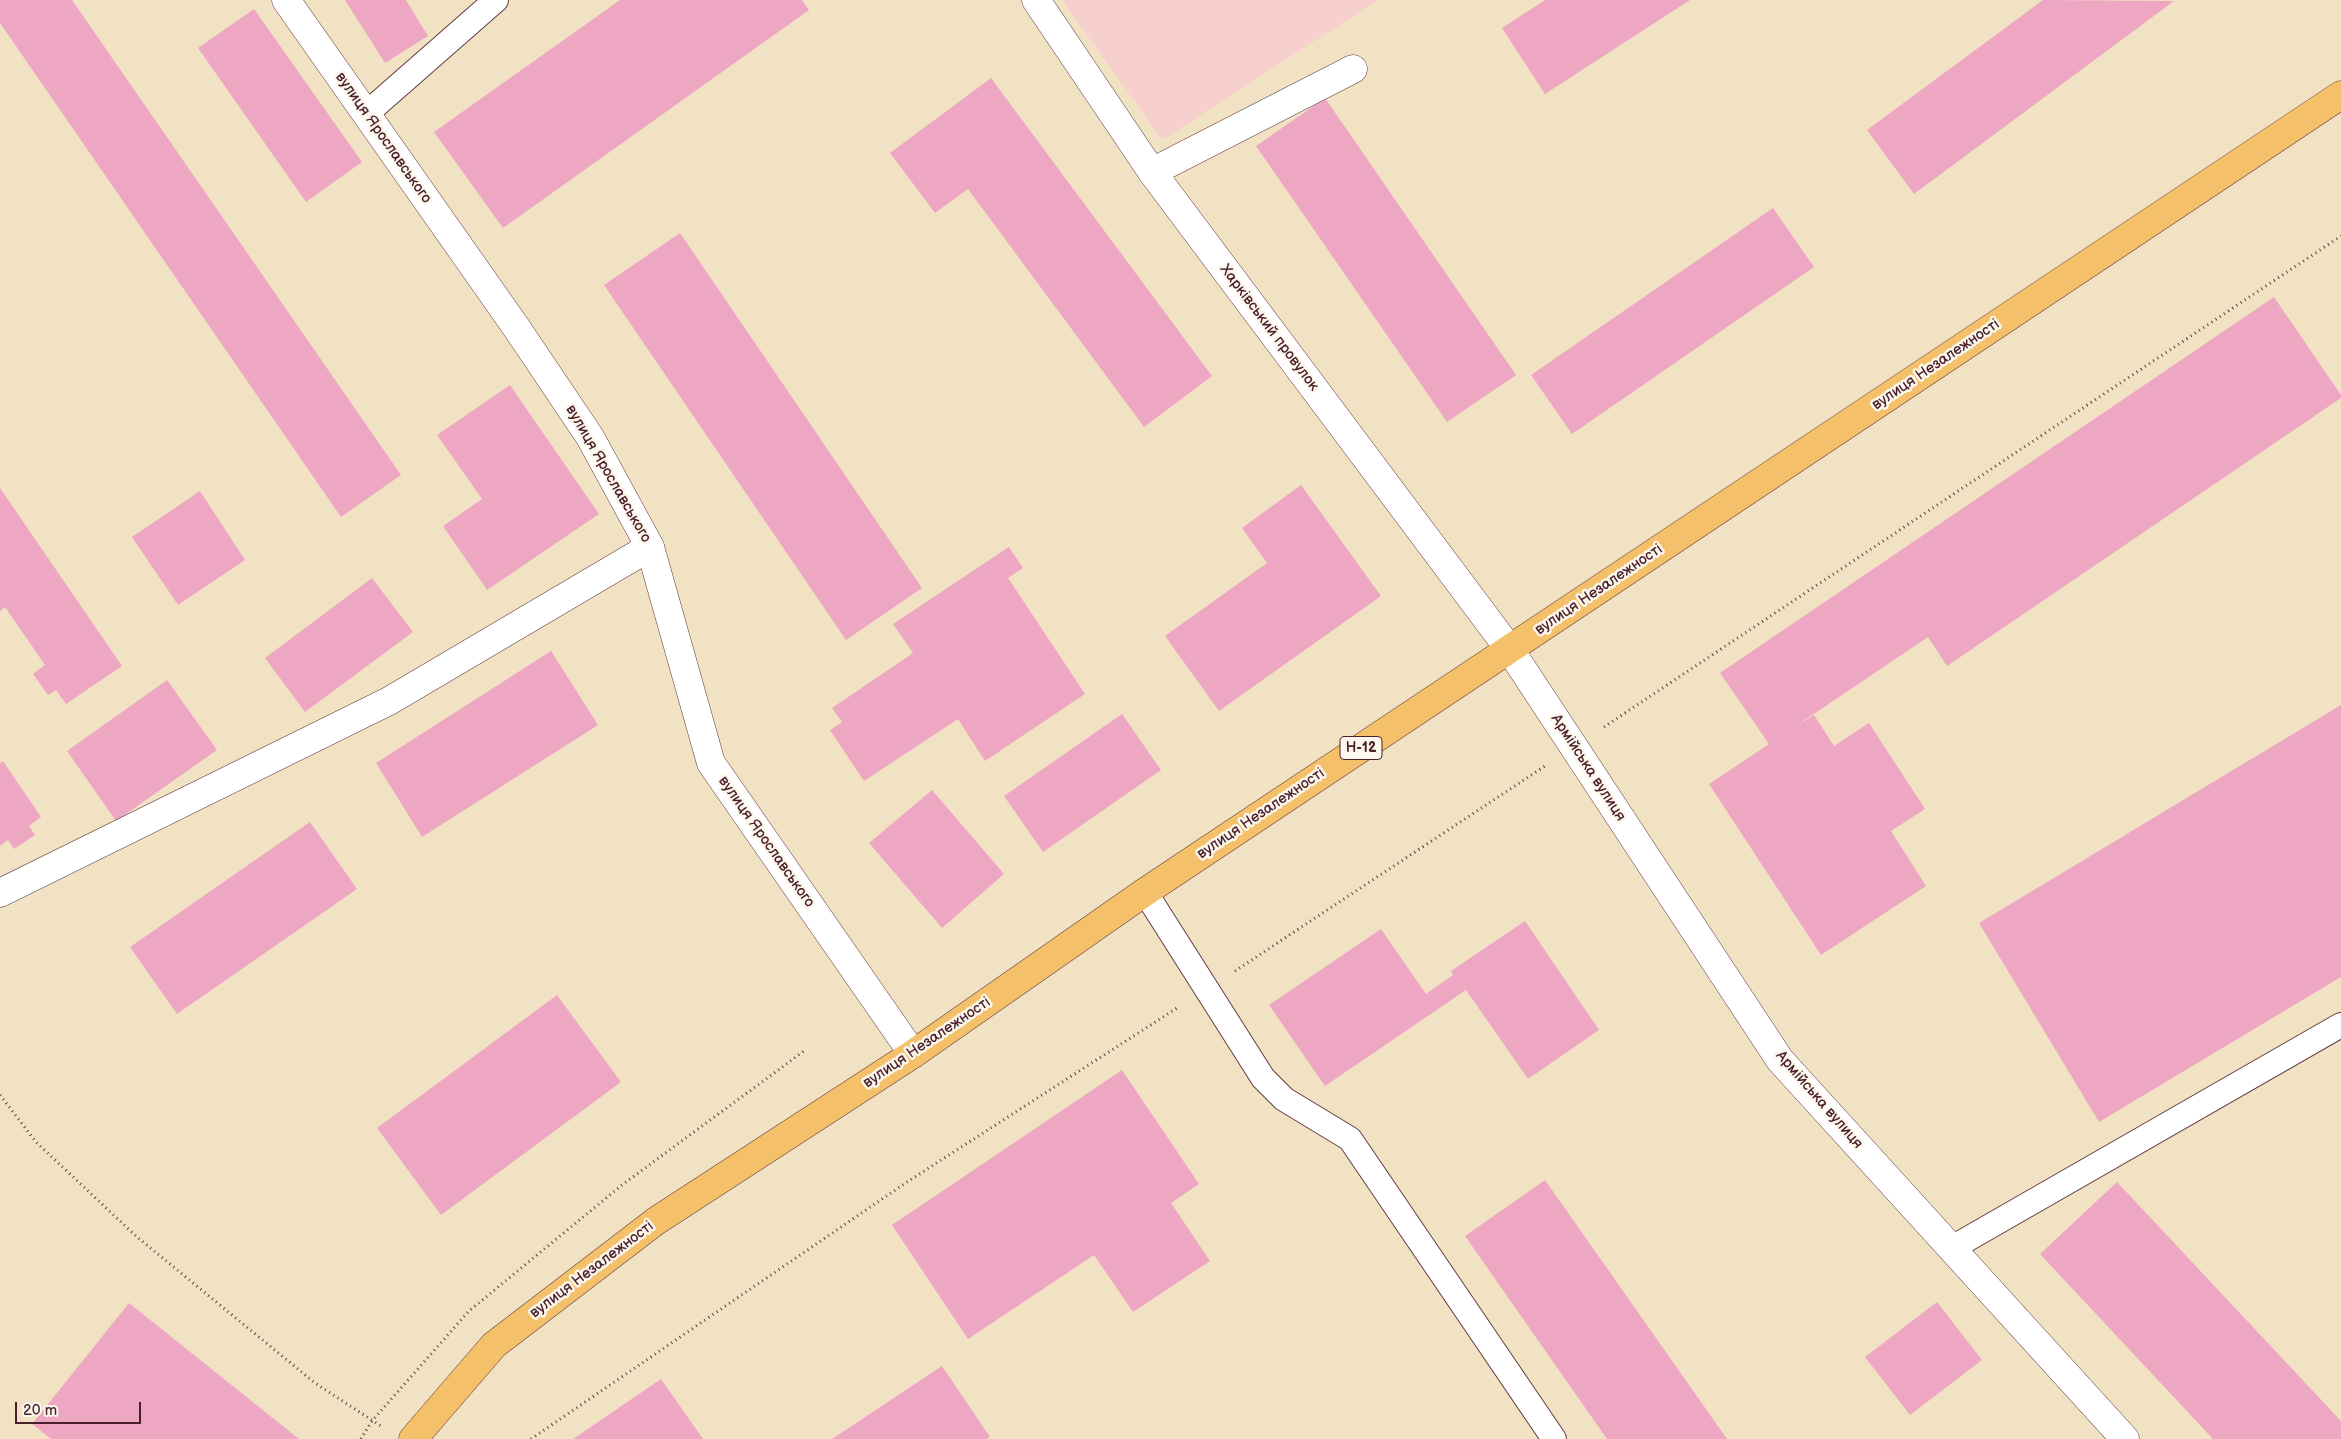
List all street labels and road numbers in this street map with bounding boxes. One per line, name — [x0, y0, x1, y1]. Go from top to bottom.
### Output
street label: вулиця Ярославського — [331, 69, 435, 207]
street label: Харківський провулок — [1216, 261, 1322, 395]
street label: вулиця Незалежності — [1869, 316, 2003, 414]
street label: вулиця Ярославського — [561, 402, 655, 546]
street label: вулиця Незалежності — [1532, 541, 1666, 639]
street label: Армійська вулиця — [1547, 711, 1629, 825]
road number: Н-12 — [1340, 736, 1382, 760]
street label: вулиця Незалежності — [1194, 765, 1328, 863]
street label: вулиця Ярославського — [714, 773, 818, 911]
street label: вулиця Незалежності — [860, 994, 994, 1092]
street label: Армійська вулиця — [1772, 1047, 1866, 1153]
street label: вулиця Незалежності — [527, 1218, 657, 1322]

